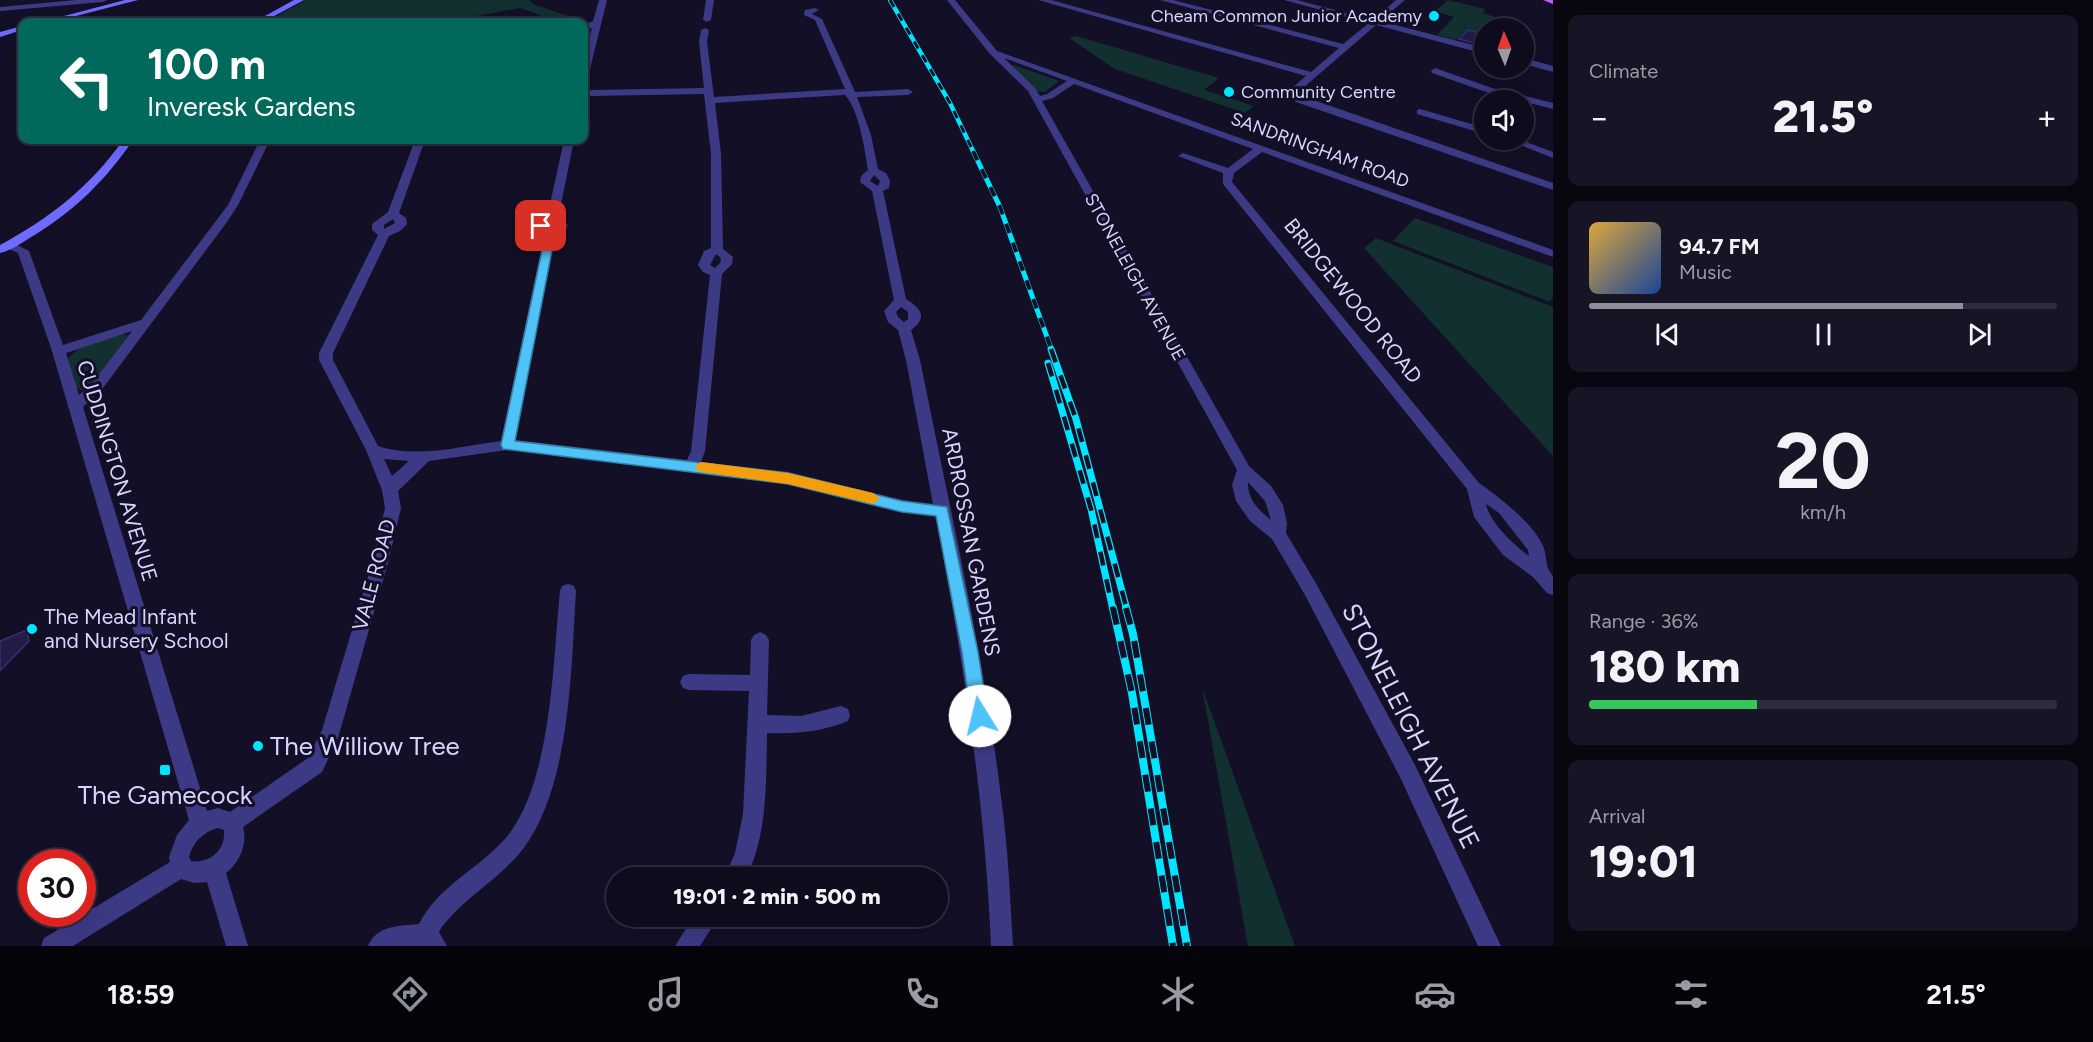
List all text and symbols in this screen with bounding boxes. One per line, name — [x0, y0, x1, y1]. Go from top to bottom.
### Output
place label: Cheam Common Junior Academy — [1151, 5, 1423, 27]
marker: Cheam Common Junior Academy — [1427, 9, 1441, 23]
north arrow — [1474, 18, 1534, 78]
map controls — [1474, 18, 1534, 150]
text: 100 m — [147, 39, 266, 90]
icon: left — [48, 42, 126, 120]
text: Climate — [1589, 59, 1658, 83]
place label: Community Centre — [1241, 81, 1396, 103]
marker: Community Centre — [1222, 85, 1236, 99]
text: 21.5° — [1772, 89, 1874, 143]
text: Inveresk Gardens — [147, 90, 356, 123]
button: sound — [1474, 90, 1534, 150]
text: − — [1589, 98, 1610, 137]
text: + — [2036, 98, 2057, 137]
street label: SANDRINGHAM ROAD — [1228, 107, 1412, 193]
street label: STONELEIGH AVENUE — [1080, 189, 1190, 365]
pin — [515, 200, 566, 251]
icon: arrive — [524, 209, 557, 242]
street label: BRIDGEWOOD ROAD — [1279, 213, 1428, 388]
text: 94.7 FM — [1679, 233, 1760, 260]
text: Music — [1679, 260, 1732, 284]
icon: previous — [1651, 318, 1684, 351]
icon: pause — [1807, 318, 1840, 351]
icon: next — [1963, 318, 1996, 351]
street label: CUDDINGTON AVENUE — [72, 357, 163, 584]
text: 20 — [1775, 414, 1871, 508]
street label: ARDROSSAN GARDENS — [937, 426, 1006, 658]
text: km/h — [1800, 500, 1846, 524]
street label: VALE ROAD — [347, 516, 400, 633]
street label: STONELEIGH AVENUE — [1335, 598, 1487, 854]
place label: The Mead Infant and Nursery School — [44, 604, 229, 653]
text: Range · 36% — [1589, 609, 1698, 633]
marker: The Mead Infant and Nursery School — [25, 622, 39, 636]
text: 180 km — [1589, 639, 1740, 693]
position arrow — [948, 684, 1012, 748]
place label: The Williow Tree — [270, 730, 460, 762]
marker: The Williow Tree — [251, 739, 265, 753]
marker: The Gamecock — [158, 763, 172, 777]
place label: The Gamecock — [78, 779, 253, 811]
text: Arrival — [1589, 804, 1645, 828]
text: 19:01 — [1589, 834, 1698, 888]
speed limit sign: 30 — [18, 849, 96, 927]
text: 19:01 · 2 min · 500 m — [673, 883, 881, 910]
icon: directions — [389, 973, 431, 1015]
icon: music — [645, 973, 687, 1015]
icon: phone — [901, 973, 943, 1015]
icon: climate — [1157, 973, 1199, 1015]
icon: car — [1414, 973, 1456, 1015]
icon: filters — [1670, 973, 1712, 1015]
text: 18:59 — [107, 978, 175, 1011]
text: 21.5° — [1926, 978, 1986, 1011]

